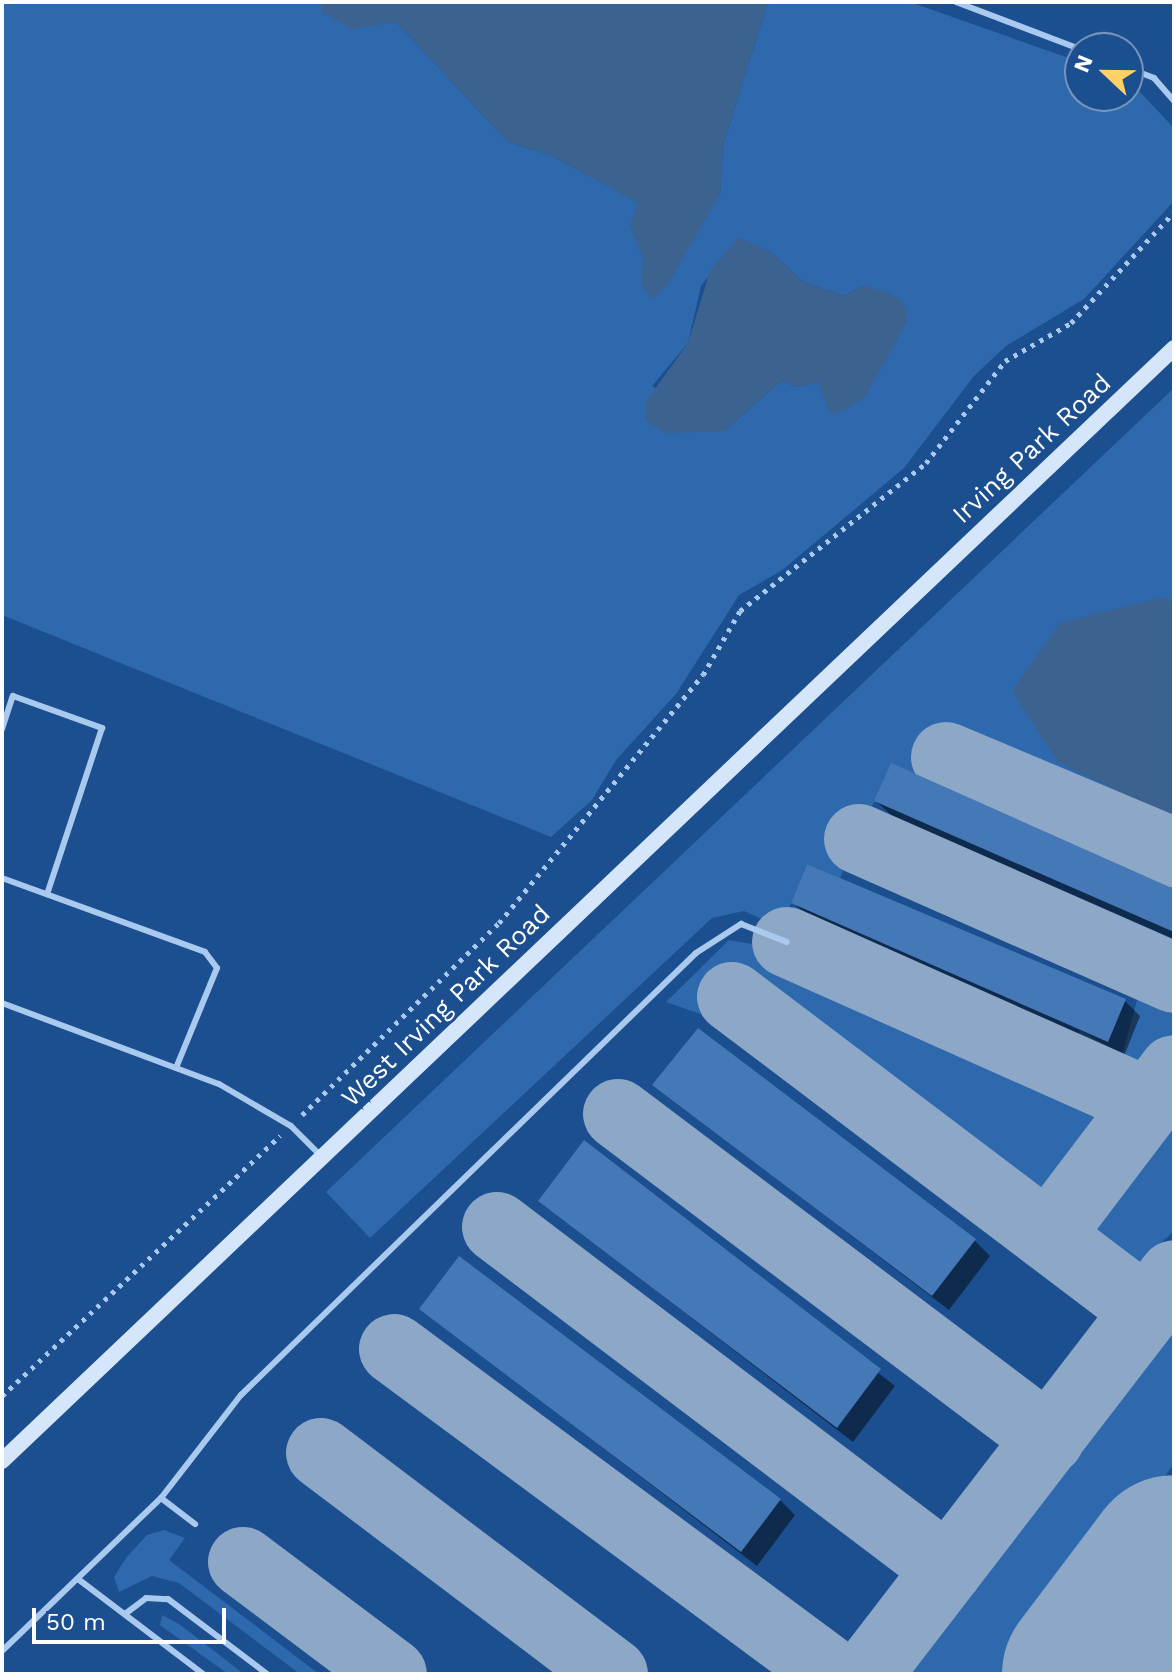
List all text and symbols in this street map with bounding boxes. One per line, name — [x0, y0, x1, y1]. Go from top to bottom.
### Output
north arrow — [1064, 32, 1144, 112]
text: N — [1068, 51, 1098, 76]
street label: Irving Park Road — [946, 367, 1118, 531]
street label: West Irving Park Road — [335, 898, 557, 1114]
scale bar — [36, 1592, 230, 1642]
text: 50 m — [46, 1608, 106, 1636]

